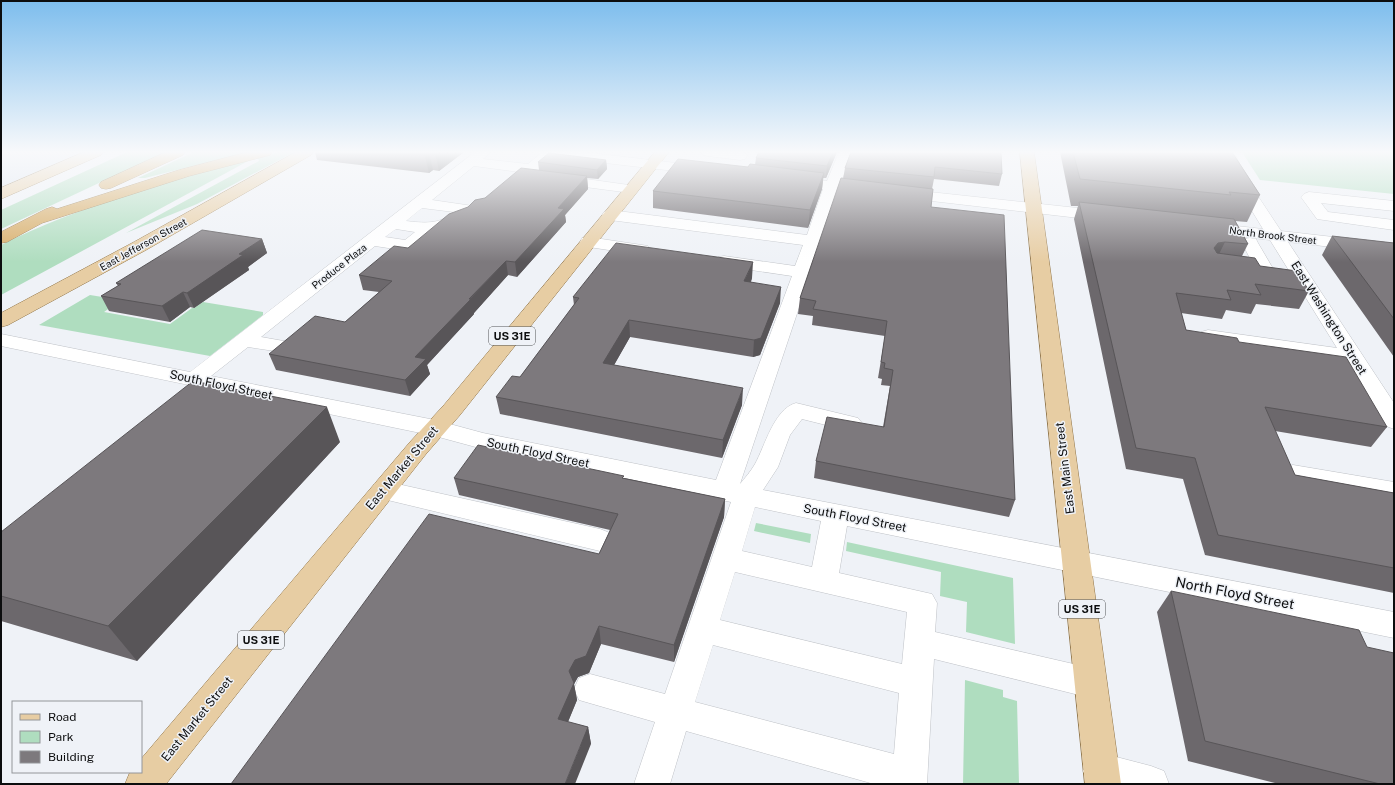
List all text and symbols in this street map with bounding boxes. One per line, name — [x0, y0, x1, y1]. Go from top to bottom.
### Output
street label: East Jefferson Street — [97, 215, 189, 273]
street label: North Brook Street — [1229, 224, 1318, 246]
street label: Produce Plaza — [309, 241, 369, 291]
street label: East Washington Street — [1288, 259, 1370, 378]
road number: US 31E — [489, 327, 535, 345]
street label: South Floyd Street — [168, 367, 274, 403]
street label: East Main Street — [1052, 421, 1078, 515]
street label: East Market Street — [363, 423, 441, 513]
street label: South Floyd Street — [485, 435, 591, 471]
street label: South Floyd Street — [802, 501, 908, 535]
street label: North Floyd Street — [1174, 574, 1296, 612]
road number: US 31E — [1059, 600, 1105, 618]
road number: US 31E — [238, 631, 284, 649]
street label: East Market Street — [159, 674, 236, 764]
legend — [12, 701, 142, 773]
text: Road — [48, 710, 76, 724]
text: Park — [48, 730, 74, 744]
text: Building — [48, 750, 94, 764]

